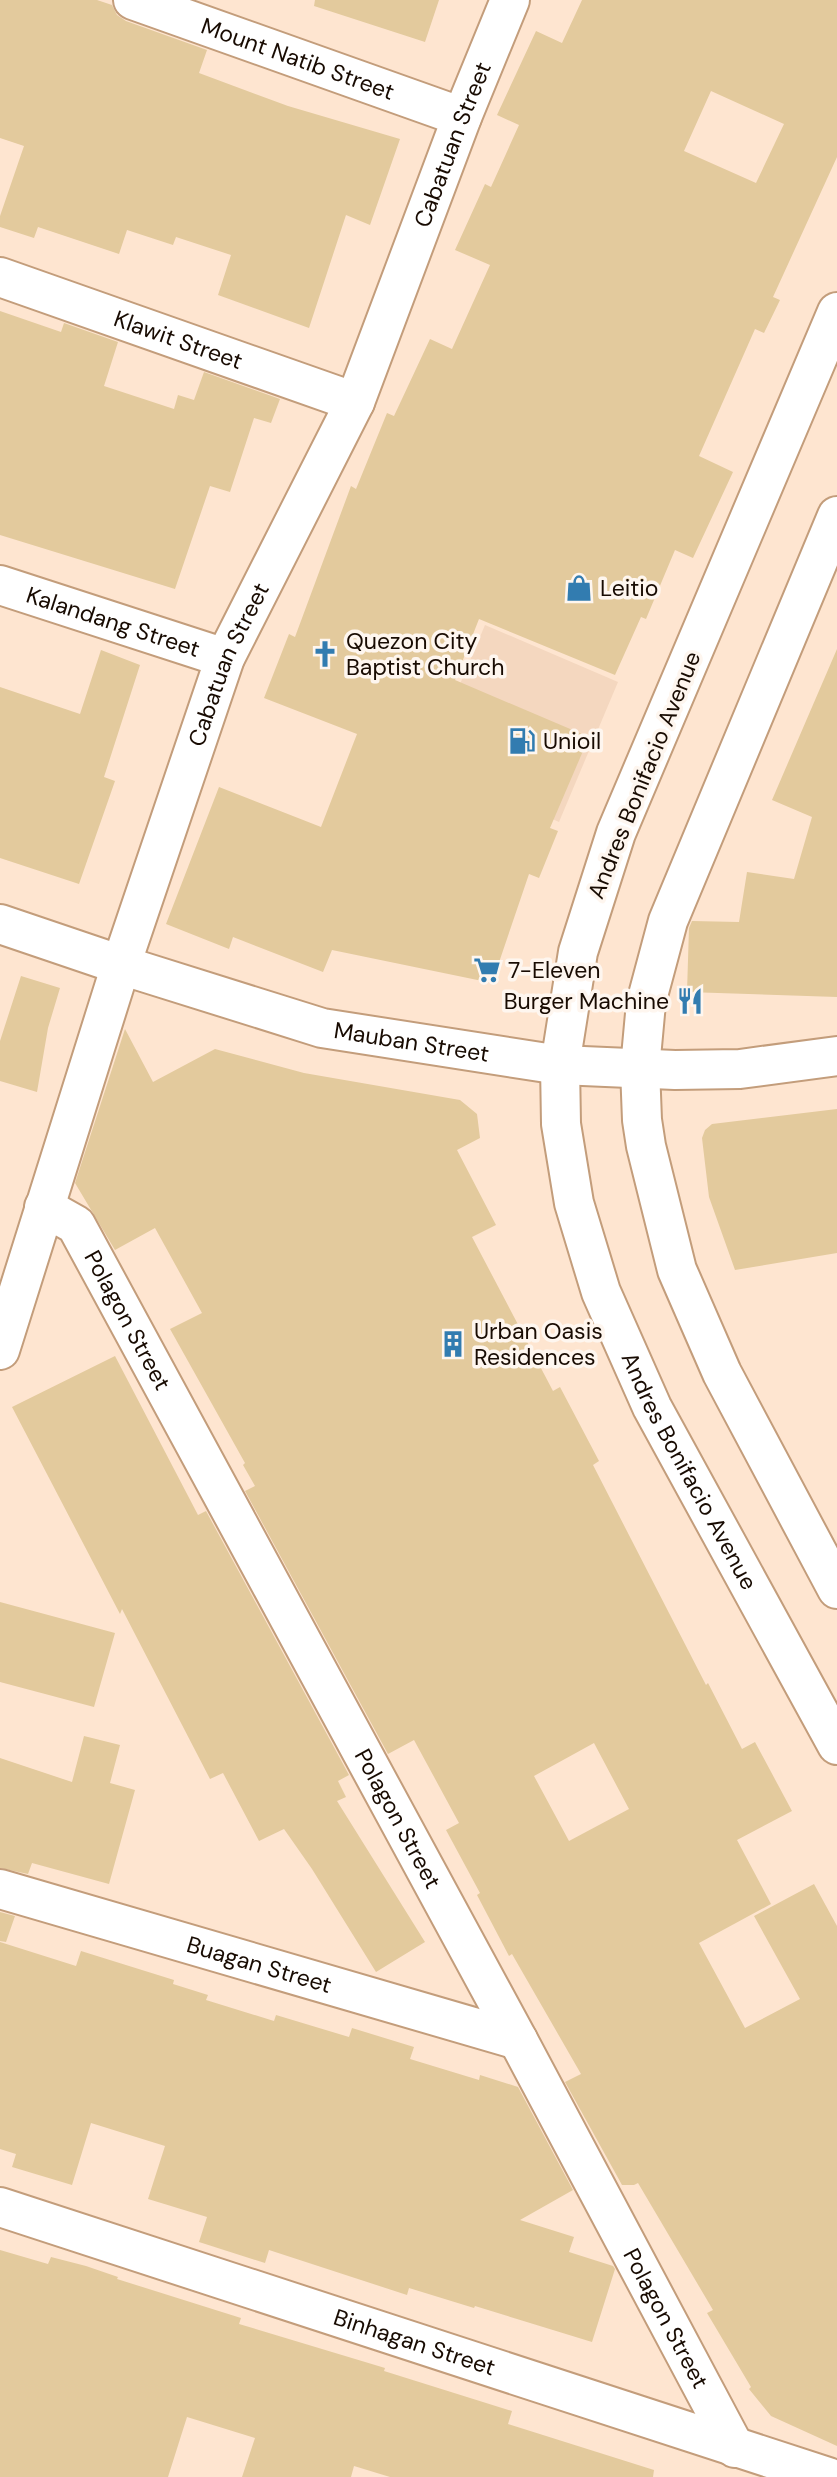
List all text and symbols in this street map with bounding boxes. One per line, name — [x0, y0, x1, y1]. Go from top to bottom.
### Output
street label: Mount Natib Street — [197, 10, 399, 107]
street label: Cabatuan Street — [407, 57, 498, 232]
street label: Klawit Street — [110, 303, 247, 376]
shop icon: Leitio — [564, 573, 594, 603]
place label: Leitio — [600, 573, 658, 603]
street label: Cabatuan Street — [181, 577, 276, 750]
street label: Kalandang Street — [23, 580, 204, 664]
place label: Quezon City Baptist Church — [346, 626, 504, 682]
church icon: Quezon City Baptist Church — [310, 639, 340, 669]
street label: Andres Bonifacio Avenue — [581, 647, 707, 903]
fuel station icon: Unioil — [507, 726, 537, 756]
place label: Unioil — [543, 726, 601, 756]
supermarket icon: 7-Eleven — [472, 955, 502, 985]
place label: 7-Eleven — [508, 955, 600, 985]
place label: Burger Machine — [504, 986, 669, 1016]
restaurant icon: Burger Machine — [675, 986, 705, 1016]
street label: Mauban Street — [332, 1015, 491, 1069]
street label: Polagon Street — [78, 1245, 178, 1395]
place label: Urban Oasis Residences — [474, 1316, 603, 1372]
building icon: Urban Oasis Residences — [438, 1329, 468, 1359]
street label: Andres Bonifacio Avenue — [615, 1348, 764, 1595]
street label: Polagon Street — [348, 1744, 448, 1894]
street label: Buagan Street — [183, 1929, 335, 2000]
street label: Polagon Street — [616, 2243, 716, 2394]
street label: Binhagan Street — [330, 2302, 499, 2383]

